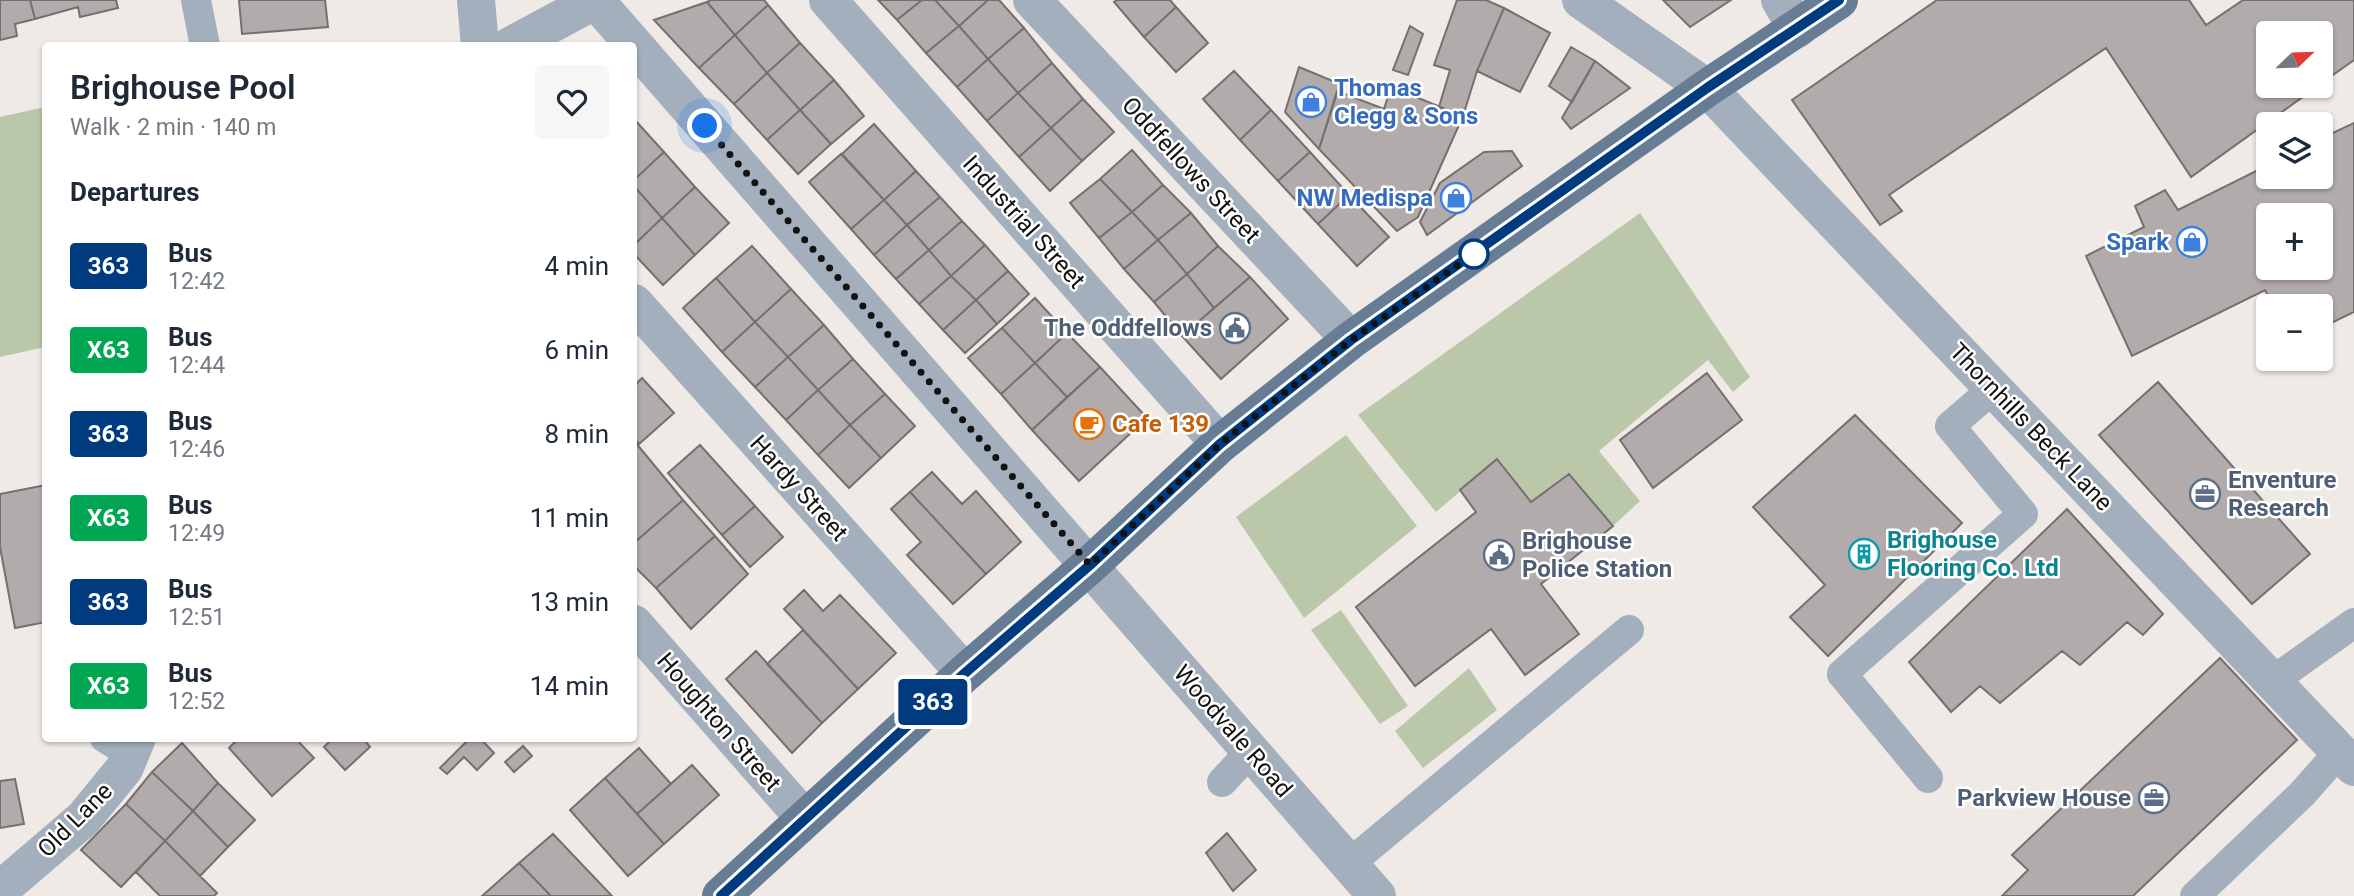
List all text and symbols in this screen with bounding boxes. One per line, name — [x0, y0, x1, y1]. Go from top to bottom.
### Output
north arrow — [2256, 21, 2333, 98]
map controls — [2256, 21, 2333, 371]
button: heart — [535, 65, 609, 139]
text: Brighouse Pool — [70, 68, 296, 107]
place label: Thomas Clegg & Sons — [1334, 74, 1478, 130]
shop icon: Thomas Clegg & Sons — [1294, 85, 1328, 119]
street label: Oddfellows Street — [1116, 91, 1266, 249]
your location — [687, 108, 722, 143]
button: layers — [2256, 112, 2333, 189]
text: Walk · 2 min · 140 m — [70, 114, 276, 141]
street label: Industrial Street — [957, 150, 1091, 294]
text: Departures — [70, 177, 200, 207]
shop icon: NW Medispa — [1439, 181, 1473, 215]
place label: NW Medispa — [1297, 184, 1433, 212]
button: + — [2256, 203, 2333, 280]
shop icon: Spark — [2175, 225, 2209, 259]
place label: Spark — [2106, 228, 2170, 256]
text: Bus — [168, 238, 213, 268]
unlabelled marker — [1459, 239, 1489, 269]
text: 4 min — [544, 251, 609, 281]
text: 363 — [88, 252, 129, 280]
text: 12:42 — [168, 268, 225, 295]
button: − — [2256, 294, 2333, 371]
public building icon: The Oddfellows — [1218, 311, 1252, 345]
place label: The Oddfellows — [1044, 314, 1212, 342]
text: Bus — [168, 322, 213, 352]
text: 6 min — [544, 335, 609, 365]
text: X63 — [87, 336, 130, 364]
street label: Thornhills Beck Lane — [1944, 337, 2118, 517]
text: 12:44 — [168, 352, 225, 379]
text: Bus — [168, 406, 213, 436]
cafe icon: Cafe 139 — [1072, 407, 1106, 441]
place label: Cafe 139 — [1112, 410, 1209, 438]
text: 8 min — [544, 419, 609, 449]
text: 363 — [88, 420, 129, 448]
street label: Hardy Street — [744, 429, 854, 547]
text: 12:46 — [168, 436, 225, 463]
place label: Enventure Research — [2228, 466, 2336, 522]
office icon: Enventure Research — [2188, 477, 2222, 511]
text: Bus — [168, 490, 213, 520]
text: 11 min — [530, 503, 609, 533]
text: X63 — [87, 504, 130, 532]
text: 12:49 — [168, 520, 225, 547]
place label: Brighouse Flooring Co. Ltd — [1887, 526, 2059, 582]
place label: Brighouse Police Station — [1522, 527, 1672, 583]
building icon: Brighouse Flooring Co. Ltd — [1847, 537, 1881, 571]
public building icon: Brighouse Police Station — [1482, 538, 1516, 572]
text: Bus — [168, 574, 213, 604]
text: 13 min — [530, 587, 609, 617]
text: 363 — [88, 588, 129, 616]
text: 12:51 — [168, 604, 225, 631]
street label: Houghton Street — [651, 647, 787, 797]
text: Bus — [168, 658, 213, 688]
street label: Woodvale Road — [1168, 659, 1298, 803]
text: 14 min — [530, 671, 609, 701]
text: X63 — [87, 672, 130, 700]
line badge: 363 — [893, 679, 973, 725]
text: 12:52 — [168, 688, 225, 715]
text: 363 — [912, 688, 954, 716]
street label: Old Lane — [32, 777, 118, 863]
office icon: Parkview House — [2137, 781, 2171, 815]
place label: Parkview House — [1957, 784, 2131, 812]

